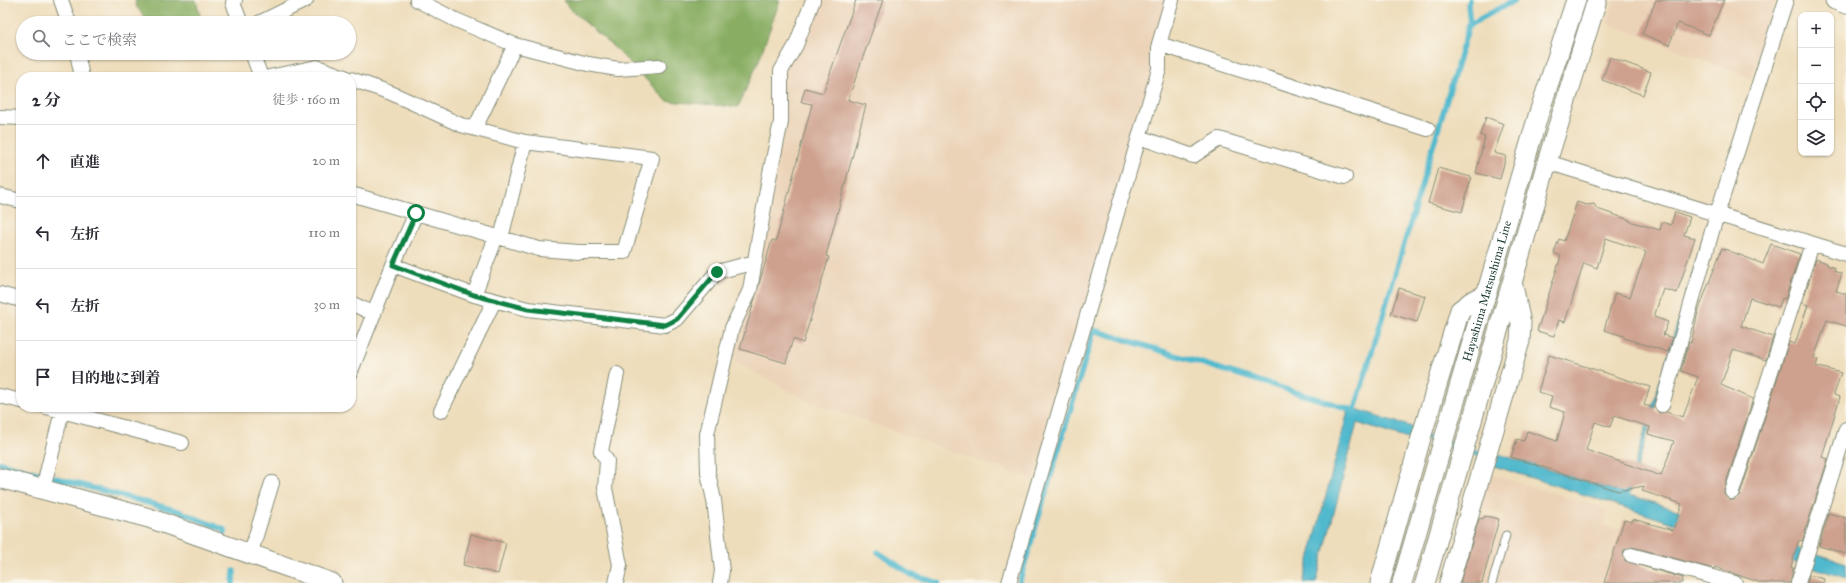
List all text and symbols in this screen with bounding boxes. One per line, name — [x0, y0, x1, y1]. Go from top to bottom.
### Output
map controls — [1798, 12, 1834, 156]
button: + — [1798, 12, 1834, 48]
search box — [16, 16, 356, 60]
icon: search — [30, 27, 52, 49]
text: ここで検索 — [62, 31, 137, 49]
button: − — [1798, 48, 1834, 84]
button: locate — [1798, 84, 1834, 120]
text: 2 分 — [32, 90, 61, 111]
text: 徒歩 · 160 m — [273, 92, 340, 108]
button: layers — [1798, 120, 1834, 156]
icon: ahead — [32, 150, 54, 172]
text: 直進 — [70, 153, 100, 171]
text: 20 m — [312, 153, 340, 169]
route start — [407, 204, 425, 222]
street label: Hayashima Matsushima Line — [1460, 219, 1514, 363]
icon: left — [32, 222, 54, 244]
text: 左折 — [70, 225, 100, 243]
text: 110 m — [308, 225, 340, 241]
route end — [708, 263, 726, 281]
icon: left — [32, 294, 54, 316]
text: 左折 — [70, 297, 100, 315]
text: 30 m — [314, 297, 340, 313]
icon: arrive — [32, 366, 54, 388]
text: 目的地に到着 — [70, 369, 160, 387]

